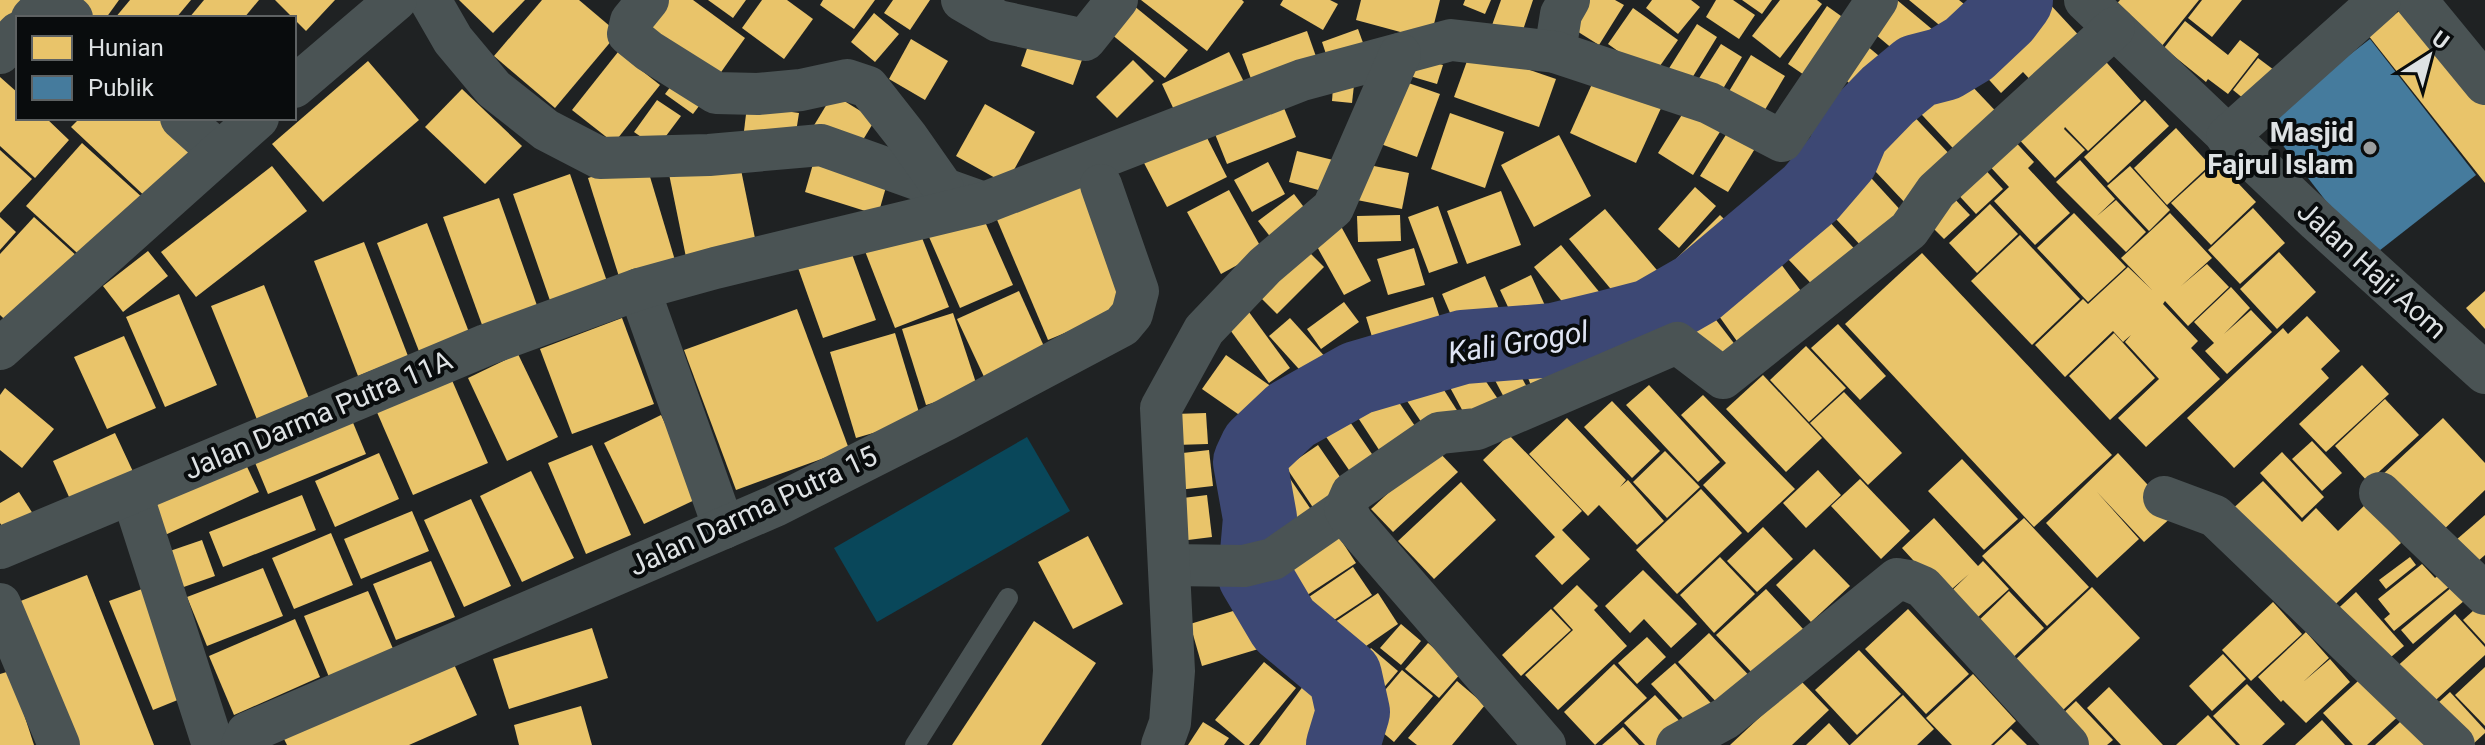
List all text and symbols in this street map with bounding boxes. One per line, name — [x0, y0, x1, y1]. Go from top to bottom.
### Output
legend — [16, 16, 296, 120]
north arrow — [2389, 16, 2469, 96]
text: U — [2427, 26, 2454, 55]
text: Hunian — [88, 34, 164, 62]
text: Publik — [88, 74, 155, 102]
place label: Masjid Fajrul Islam — [2207, 116, 2354, 181]
marker: Masjid Fajrul Islam — [2361, 139, 2379, 157]
street label: Jalan Haji Aom — [2291, 194, 2453, 346]
water label: Kali Grogol — [1445, 313, 1592, 370]
street label: Jalan Darma Putra 11A — [179, 344, 457, 486]
street label: Jalan Darma Putra 15 — [624, 439, 882, 583]

